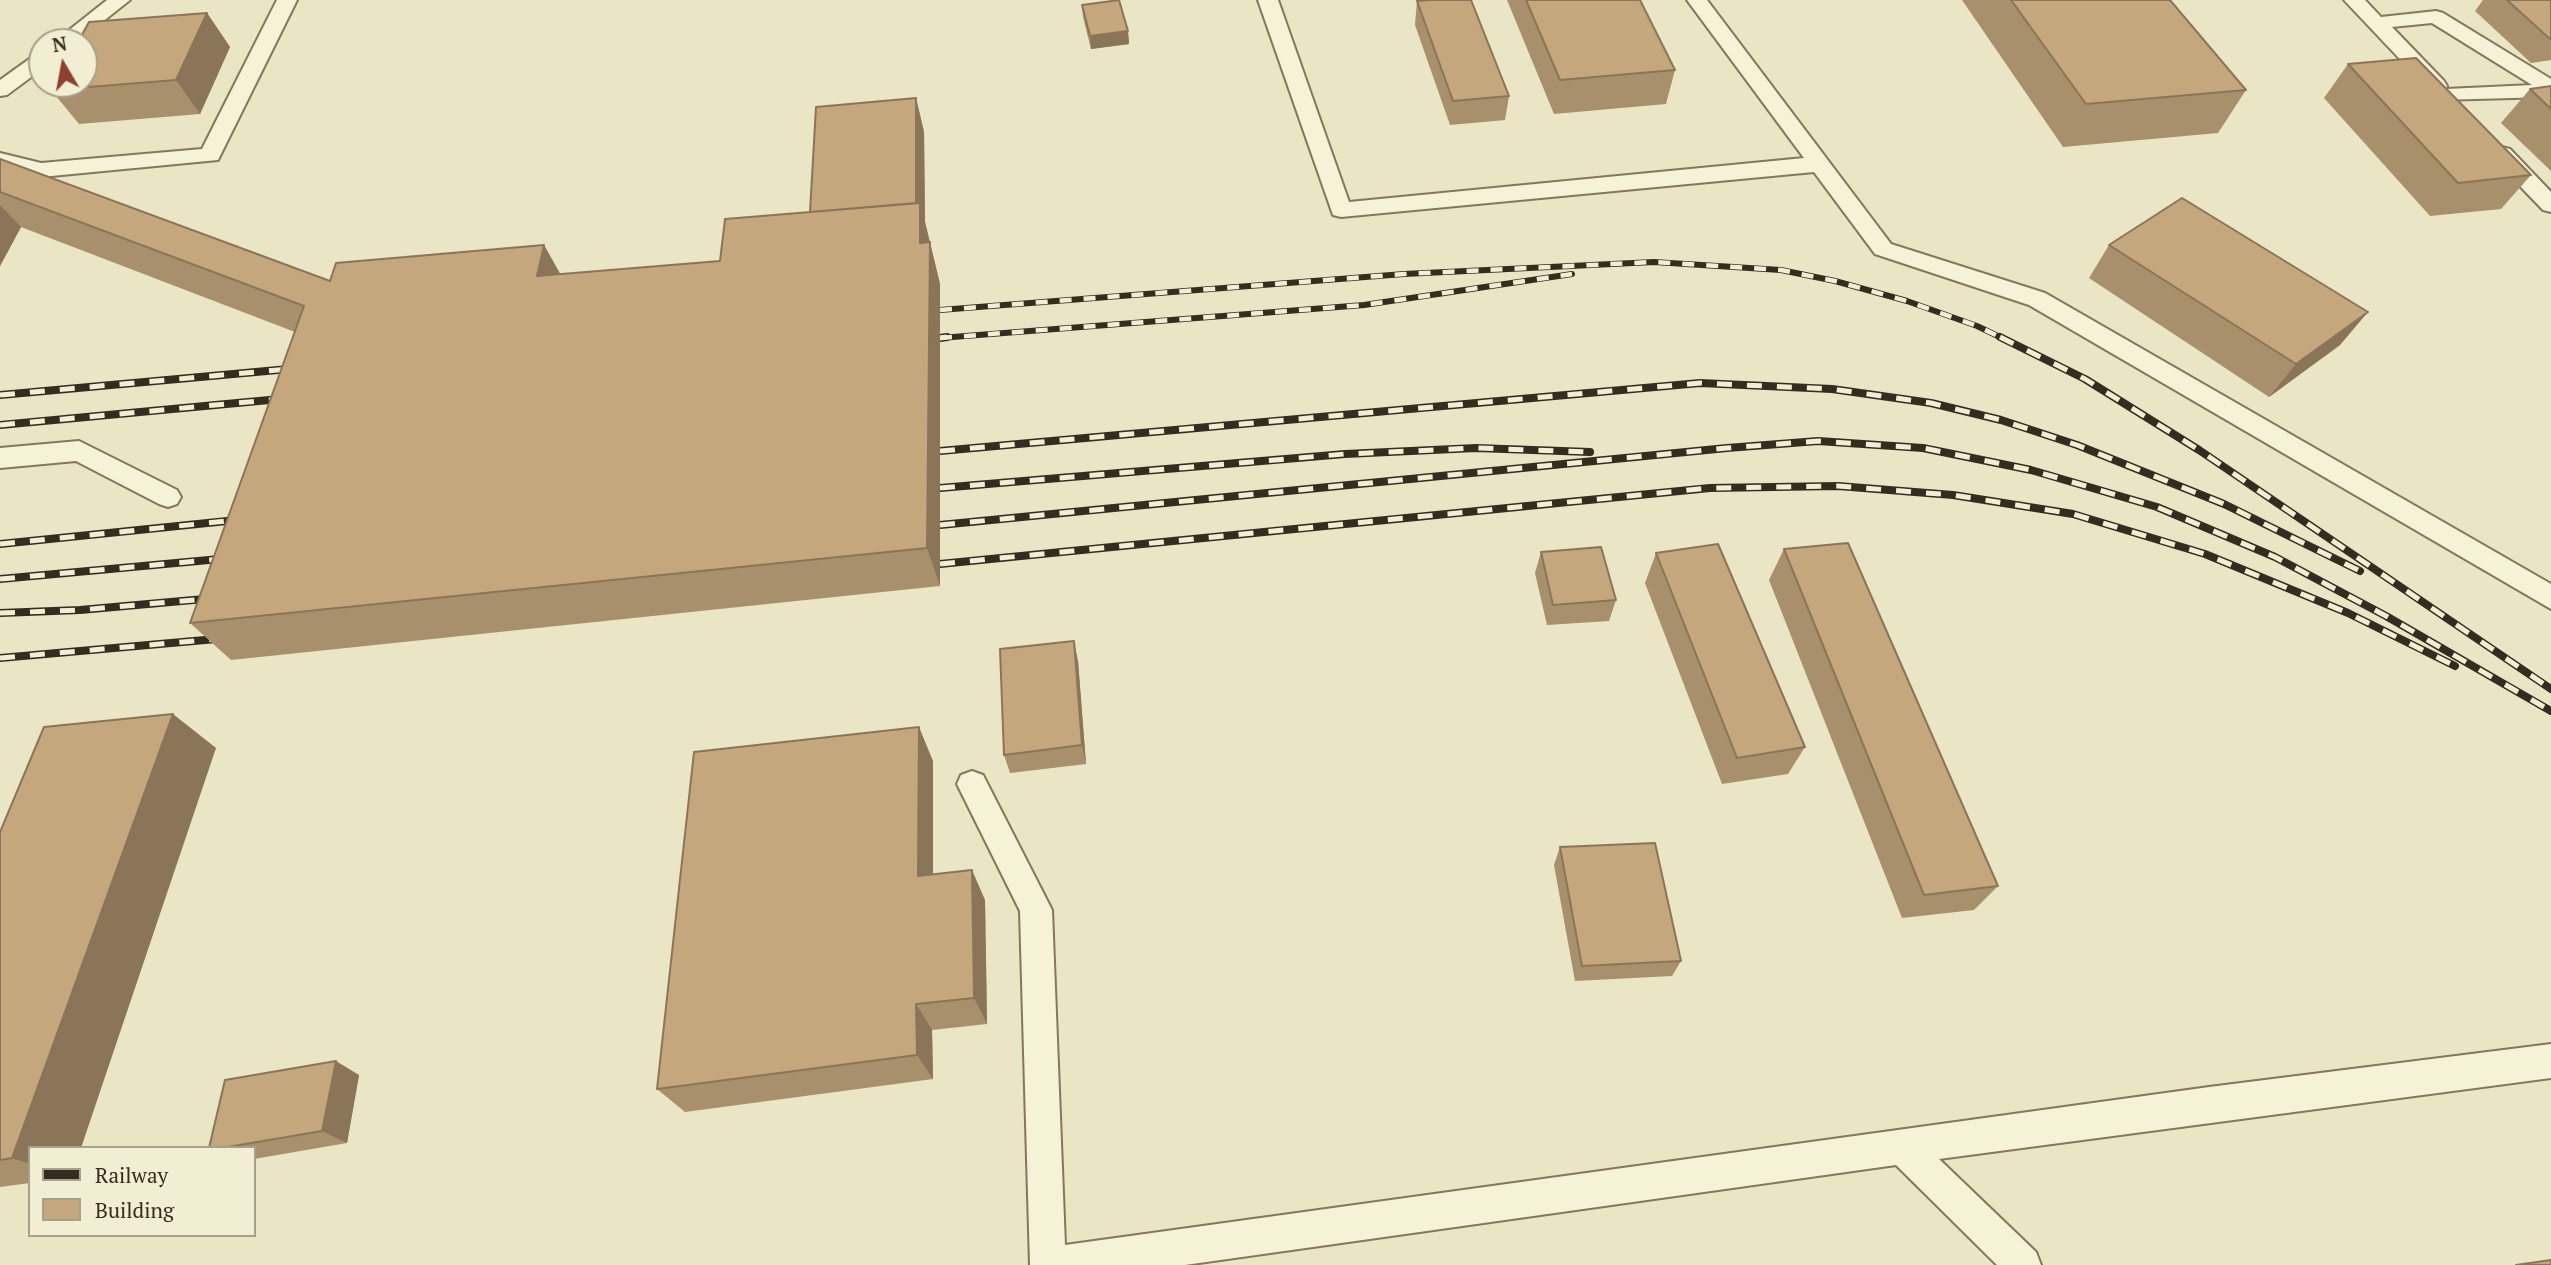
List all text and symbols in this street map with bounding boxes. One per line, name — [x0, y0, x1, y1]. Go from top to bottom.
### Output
north arrow — [28, 28, 98, 98]
text: N — [50, 30, 69, 57]
legend — [28, 1146, 256, 1237]
text: Railway — [95, 1161, 168, 1189]
text: Building — [95, 1196, 174, 1224]

